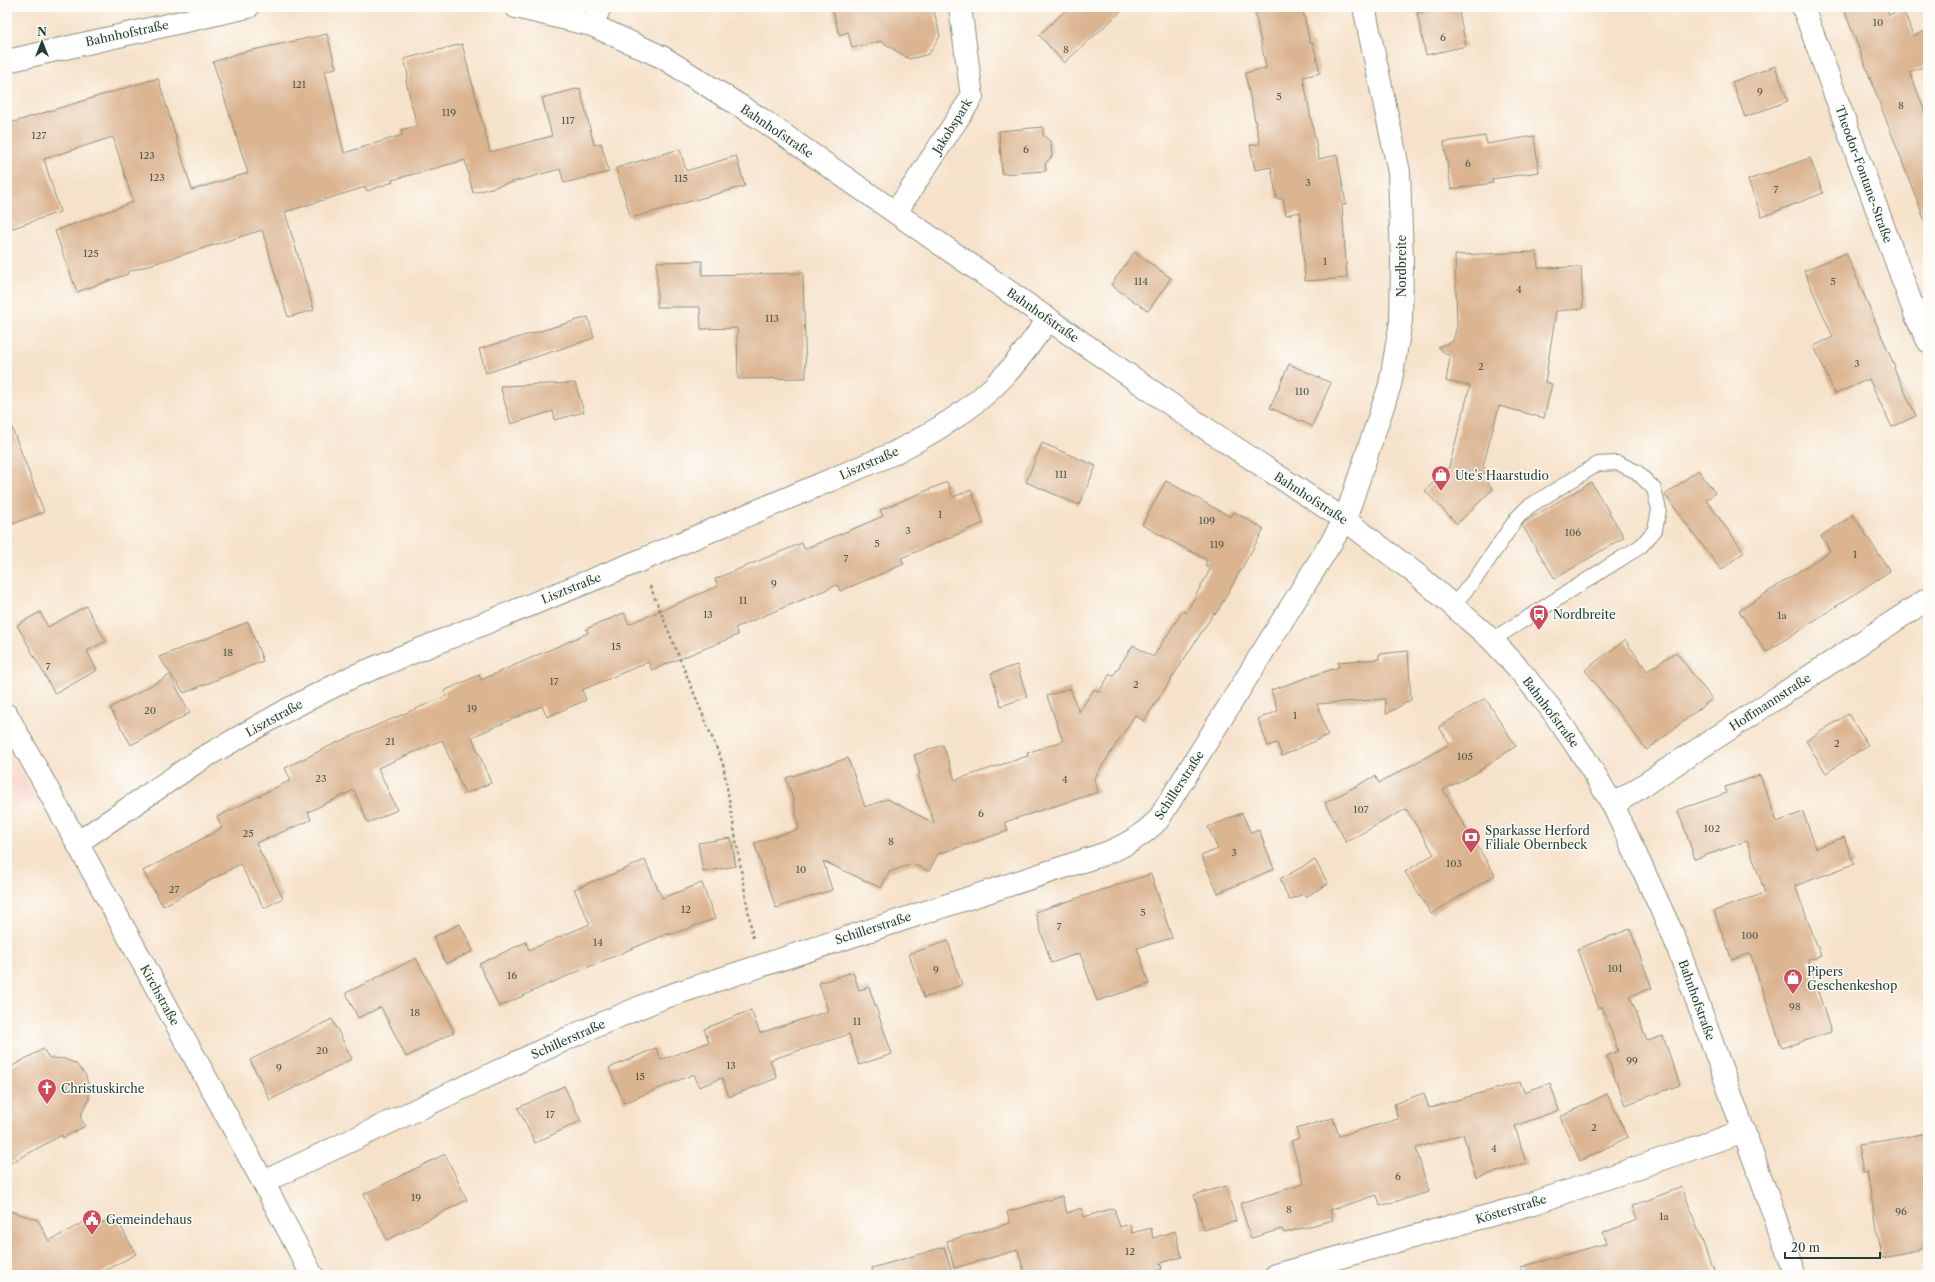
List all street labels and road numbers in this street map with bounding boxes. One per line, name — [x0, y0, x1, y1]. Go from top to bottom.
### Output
street label: Bahnhofstraße — [84, 17, 170, 49]
street label: Jakobspark — [928, 95, 975, 158]
street label: Bahnhofstraße — [738, 101, 817, 161]
street label: Theodor-Fontane-Straße — [1832, 103, 1896, 245]
street label: Nordbreite — [1394, 234, 1409, 297]
street label: Bahnhofstraße — [1004, 285, 1082, 346]
street label: Lisztstraße — [837, 443, 901, 483]
street label: Bahnhofstraße — [1271, 469, 1351, 527]
street label: Lisztstraße — [539, 569, 603, 607]
street label: Hoffmannstraße — [1727, 670, 1814, 734]
street label: Bahnhofstraße — [1520, 674, 1583, 751]
street label: Lisztstraße — [243, 696, 305, 740]
street label: Schillerstraße — [1151, 747, 1207, 822]
street label: Schillerstraße — [833, 909, 913, 947]
street label: Bahnhofstraße — [1675, 958, 1719, 1043]
street label: Kirchstraße — [137, 962, 183, 1028]
street label: Schillerstraße — [529, 1016, 608, 1062]
street label: Kösterstraße — [1474, 1191, 1548, 1227]

